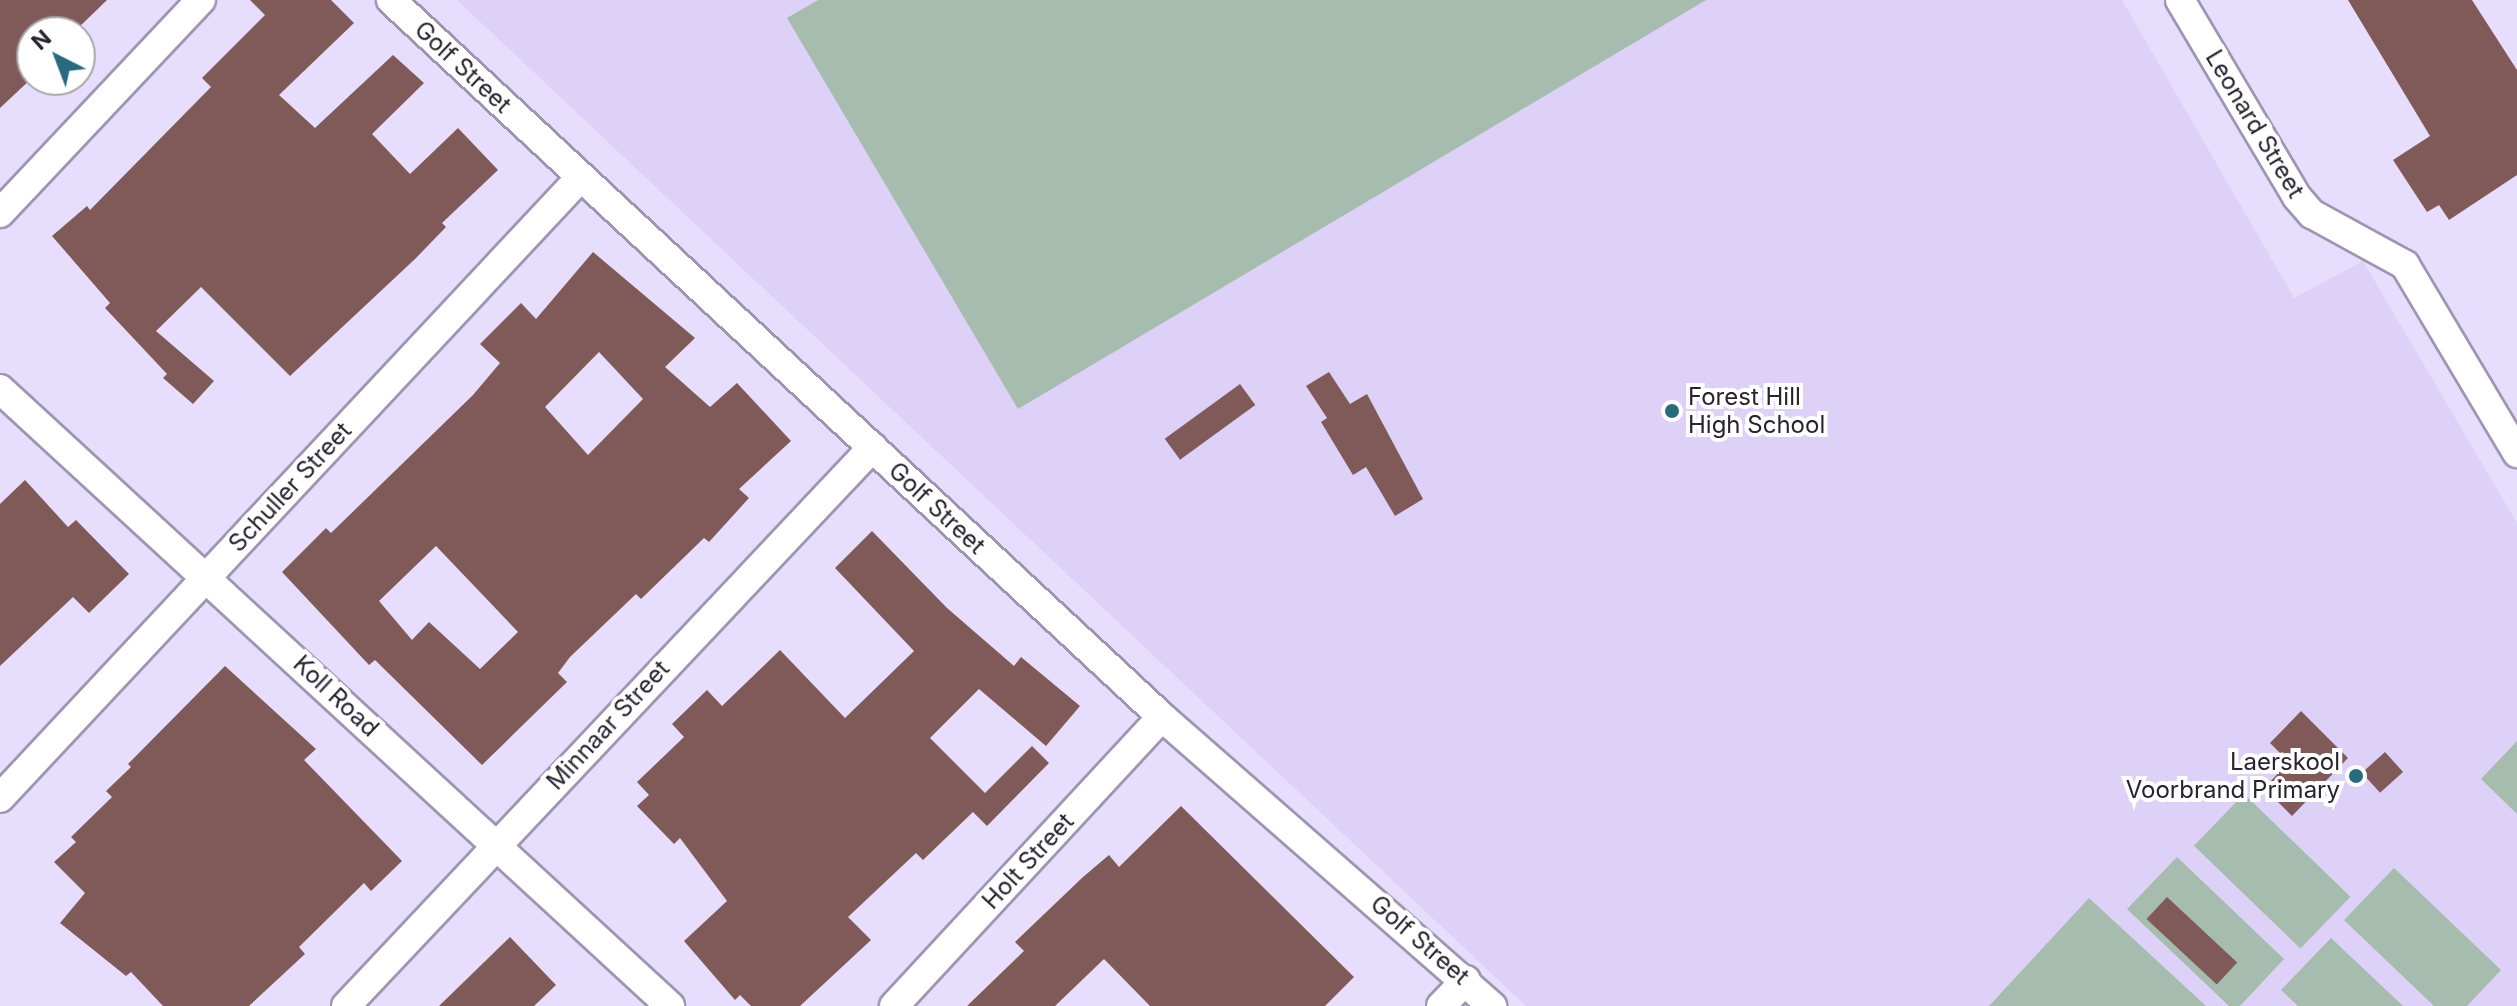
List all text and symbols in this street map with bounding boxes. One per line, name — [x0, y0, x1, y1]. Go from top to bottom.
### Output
street label: Golf Street — [409, 15, 517, 119]
north arrow — [16, 16, 96, 96]
text: N — [26, 24, 56, 55]
street label: Leonard Street — [2200, 45, 2310, 203]
place label: Forest Hill High School — [1688, 383, 1825, 439]
marker: Forest Hill High School — [1663, 402, 1681, 420]
street label: Schuller Street — [223, 416, 357, 558]
street label: Golf Street — [883, 456, 991, 560]
street label: Koll Road — [287, 649, 385, 743]
street label: Minnaar Street — [541, 654, 675, 796]
place label: Laerskool Voorbrand Primary — [2126, 748, 2340, 804]
marker: Laerskool Voorbrand Primary — [2347, 767, 2365, 785]
street label: Holt Street — [976, 807, 1080, 915]
street label: Golf Street — [1365, 889, 1475, 991]

